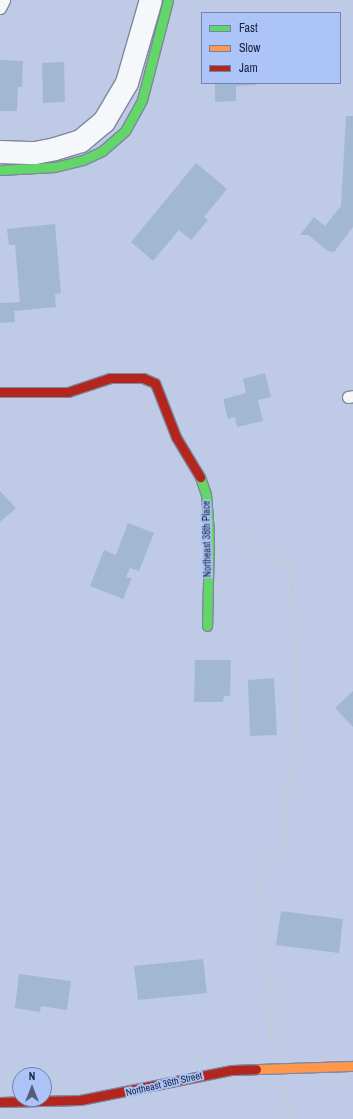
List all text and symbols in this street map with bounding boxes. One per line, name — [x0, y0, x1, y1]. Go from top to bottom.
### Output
legend — [201, 12, 341, 84]
text: Fast — [239, 20, 258, 36]
text: Slow — [239, 40, 260, 56]
text: Jam — [239, 60, 258, 76]
street label: Northeast 38th Place — [200, 501, 214, 577]
north arrow — [12, 1067, 52, 1107]
text: N — [29, 1069, 35, 1083]
street label: Northeast 36th Street — [125, 1069, 203, 1099]

